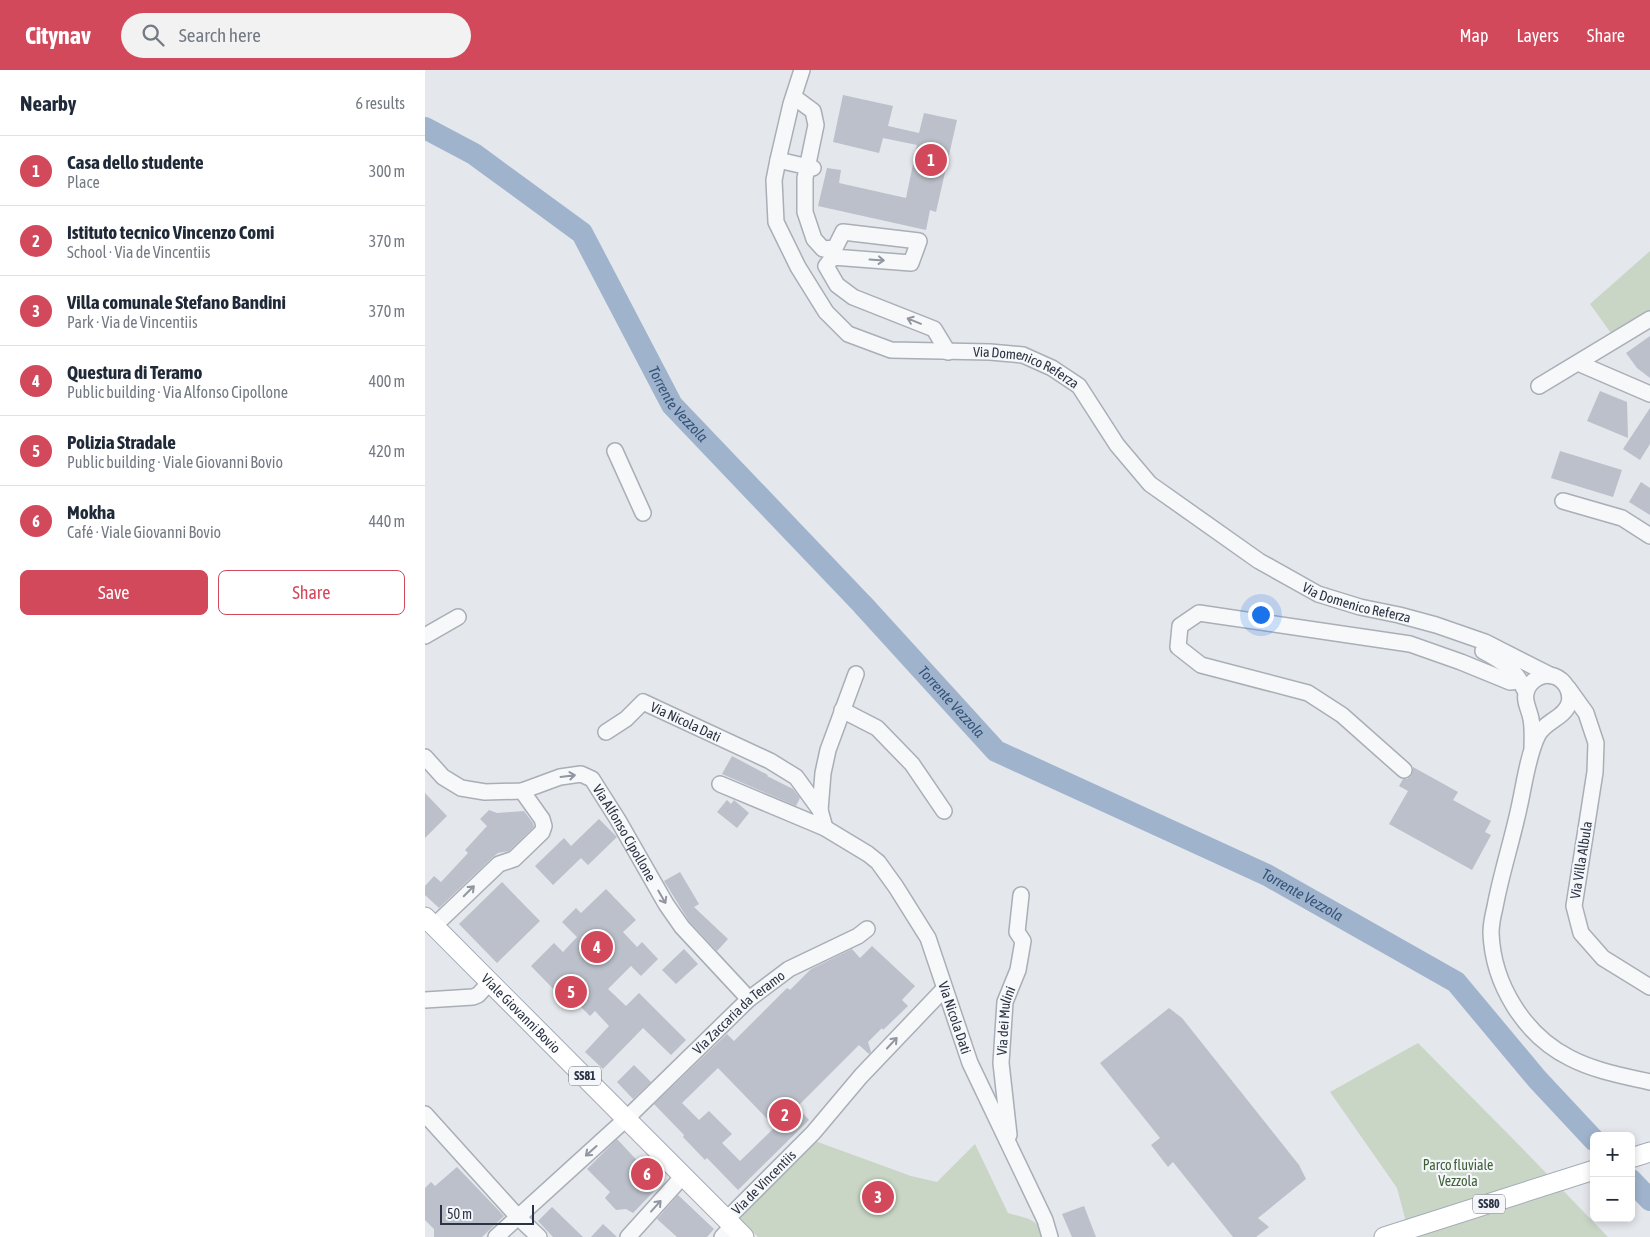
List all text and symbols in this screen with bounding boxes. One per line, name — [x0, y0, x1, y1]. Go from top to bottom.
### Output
search box — [121, 13, 471, 58]
icon: search — [139, 21, 167, 49]
text: Citynav — [25, 22, 91, 49]
text: Search here — [179, 24, 261, 46]
text: Map — [1459, 25, 1488, 46]
text: Layers — [1516, 25, 1559, 46]
text: Share — [1587, 25, 1625, 46]
text: Nearby — [20, 91, 76, 115]
text: 6 results — [355, 94, 405, 112]
pin: 1 — [915, 141, 947, 179]
text: Casa dello studente — [67, 151, 204, 173]
text: 1 — [32, 162, 40, 180]
text: 300 m — [369, 162, 405, 180]
text: Place — [67, 173, 100, 191]
text: Istituto tecnico Vincenzo Comi — [67, 221, 274, 243]
text: 2 — [32, 232, 40, 250]
text: 370 m — [369, 232, 405, 250]
text: School · Via de Vincentiis — [67, 243, 211, 261]
one-way arrow — [869, 256, 885, 265]
text: Villa comunale Stefano Bandini — [67, 291, 286, 313]
text: 3 — [32, 302, 40, 320]
text: 370 m — [369, 302, 405, 320]
text: Park · Via de Vincentiis — [67, 313, 198, 331]
one-way arrow — [906, 316, 922, 325]
street label: Via Domenico Referza — [973, 344, 1082, 392]
text: Questura di Teramo — [67, 361, 202, 383]
water label: Torrente Vezzola — [645, 363, 712, 445]
text: 4 — [32, 372, 40, 390]
text: 400 m — [369, 372, 405, 390]
text: Public building · Via Alfonso Cipollone — [67, 383, 288, 401]
text: Polizia Stradale — [67, 431, 176, 453]
text: 5 — [32, 442, 40, 460]
text: 420 m — [369, 442, 405, 460]
text: Public building · Viale Giovanni Bovio — [67, 453, 283, 471]
text: Mokha — [67, 501, 115, 523]
text: 6 — [32, 512, 40, 530]
text: 440 m — [369, 512, 405, 530]
text: Café · Viale Giovanni Bovio — [67, 523, 221, 541]
button: Save — [20, 570, 208, 615]
button: Share — [218, 570, 405, 615]
street label: Via Domenico Referza — [1300, 579, 1413, 626]
your location — [1248, 602, 1274, 628]
water label: Torrente Vezzola — [915, 662, 988, 741]
street label: Via Nicola Dati — [648, 699, 723, 745]
one-way arrow — [560, 771, 576, 781]
street label: Via Alfonso Cipollone — [590, 781, 659, 884]
street label: Via Villa Albula — [1567, 820, 1595, 900]
water label: Torrente Vezzola — [1259, 865, 1346, 924]
one-way arrow — [463, 885, 475, 897]
one-way arrow — [657, 890, 667, 904]
pin: 4 — [581, 928, 613, 966]
street label: Via Zaccaria da Teramo — [689, 967, 788, 1057]
street label: Viale Giovanni Bovio — [478, 970, 564, 1056]
pin: 5 — [555, 973, 587, 1011]
street label: Via Nicola Dati — [935, 979, 974, 1056]
street label: Via dei Mulini — [994, 984, 1019, 1056]
one-way arrow — [886, 1037, 898, 1050]
road number: SS81 — [569, 1066, 601, 1086]
pin: 2 — [769, 1096, 801, 1134]
map controls — [1590, 1132, 1635, 1222]
button: + — [1590, 1132, 1635, 1177]
one-way arrow — [584, 1145, 597, 1157]
street label: Via de Vincentiis — [728, 1147, 799, 1218]
pin: 6 — [631, 1155, 663, 1193]
park label: Parco fluviale Vezzola — [1423, 1157, 1493, 1189]
button: − — [1590, 1177, 1635, 1222]
pin: 3 — [862, 1178, 894, 1216]
road number: SS80 — [1473, 1194, 1505, 1214]
one-way arrow — [650, 1200, 662, 1213]
scale bar — [440, 1202, 534, 1225]
text: 50 m — [447, 1206, 472, 1222]

